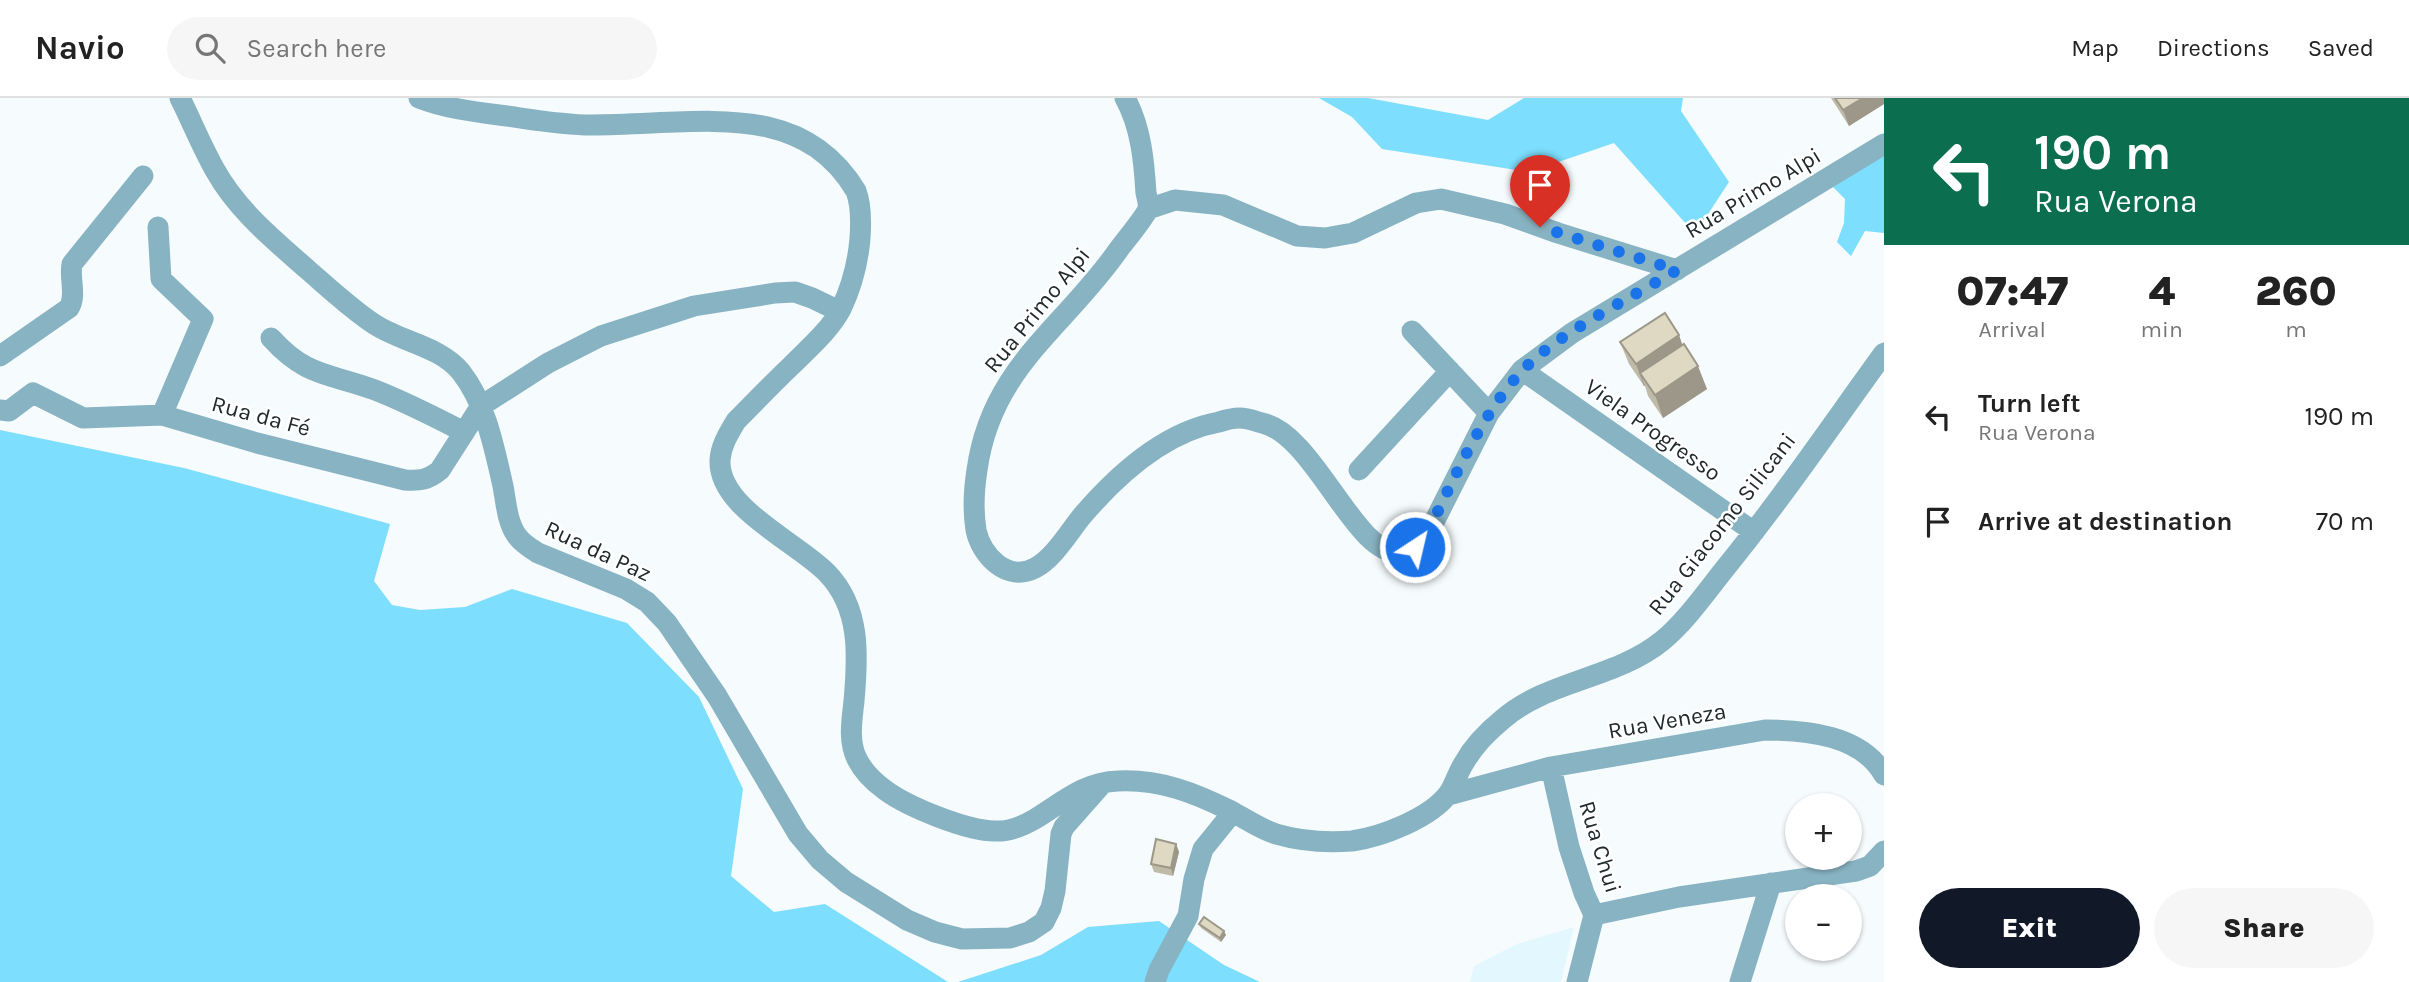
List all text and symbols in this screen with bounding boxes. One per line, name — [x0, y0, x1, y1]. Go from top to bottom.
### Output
search box — [167, 17, 657, 80]
text: Navio — [35, 29, 125, 67]
icon: search — [191, 29, 229, 67]
text: Search here — [247, 33, 386, 64]
text: Map — [2071, 34, 2119, 62]
text: Directions — [2157, 34, 2270, 62]
text: Saved — [2308, 34, 2374, 62]
text: 190 m — [2034, 124, 2171, 181]
icon: left — [1919, 126, 2010, 217]
street label: Rua Primo Alpi — [1680, 142, 1826, 244]
pin — [1510, 155, 1570, 227]
icon: arrive — [1521, 166, 1559, 204]
text: Rua Verona — [2034, 183, 2198, 220]
street label: Rua Primo Alpi — [978, 242, 1096, 378]
text: 07:47 — [1956, 266, 2068, 316]
text: 4 — [2148, 266, 2175, 316]
text: 260 — [2255, 266, 2337, 316]
text: Arrival — [1979, 316, 2046, 343]
text: min — [2141, 316, 2183, 343]
text: m — [2285, 316, 2307, 343]
street label: Viela Progresso — [1580, 373, 1726, 487]
text: Turn left — [1978, 388, 2080, 419]
street label: Rua da Fé — [209, 390, 313, 442]
icon: left — [1919, 398, 1957, 436]
text: 190 m — [2304, 401, 2374, 432]
text: Rua Verona — [1978, 419, 2096, 446]
street label: Rua Giacomo Silicani — [1642, 428, 1802, 620]
icon: arrive — [1919, 503, 1957, 541]
text: Arrive at destination — [1978, 506, 2232, 537]
text: 70 m — [2316, 506, 2374, 537]
position arrow — [1378, 510, 1452, 584]
street label: Rua da Paz — [541, 515, 655, 587]
street label: Rua Veneza — [1606, 697, 1728, 745]
map controls — [1785, 793, 1862, 961]
button: + — [1785, 793, 1862, 870]
street label: Rua Chui — [1573, 798, 1627, 896]
button: − — [1785, 884, 1862, 961]
button: Exit — [1919, 888, 2140, 968]
button: Share — [2154, 888, 2374, 968]

